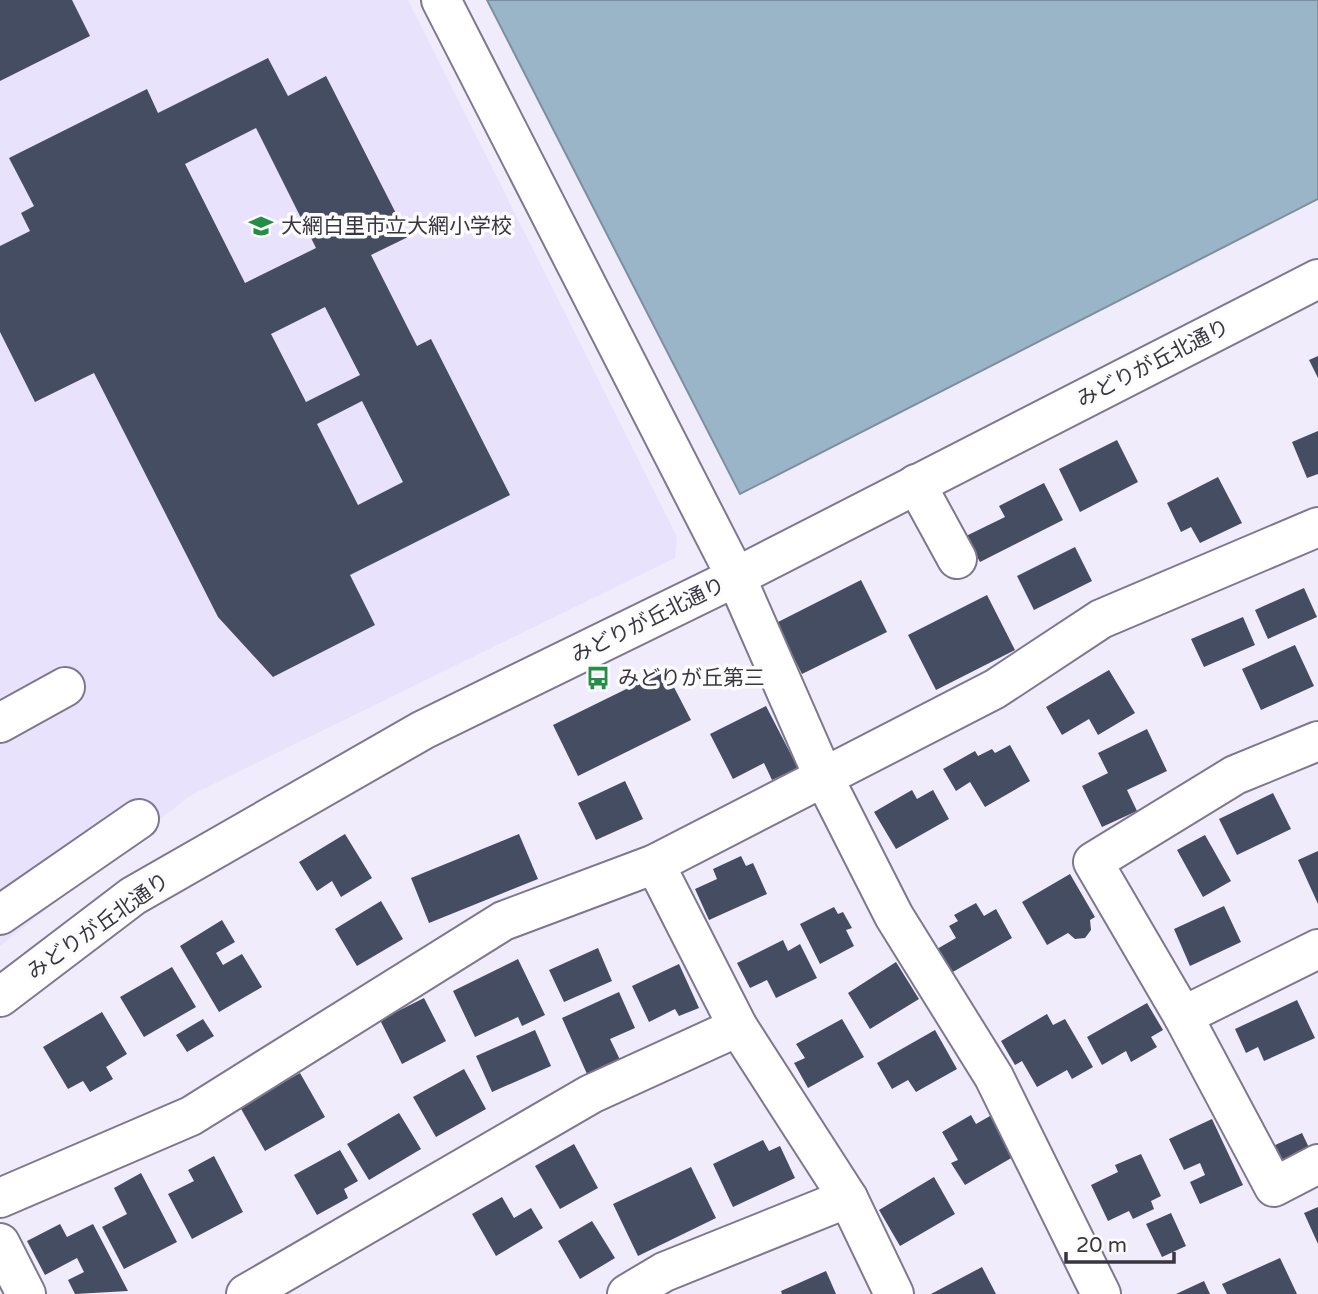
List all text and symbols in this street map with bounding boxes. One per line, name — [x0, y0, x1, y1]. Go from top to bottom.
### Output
school or university icon: 大網白里市立大網小学校 — [247, 212, 275, 240]
place label: 大網白里市立大網小学校 — [281, 214, 512, 239]
street label: みどりが丘北通り — [1073, 314, 1234, 413]
street label: みどりが丘北通り — [567, 572, 729, 669]
bus stop icon: みどりが丘第三 — [584, 664, 612, 692]
place label: みどりが丘第三 — [618, 666, 765, 691]
street label: みどりが丘北通り — [22, 868, 174, 985]
scale bar — [1066, 1220, 1174, 1264]
text: 20 m — [1076, 1233, 1127, 1258]

